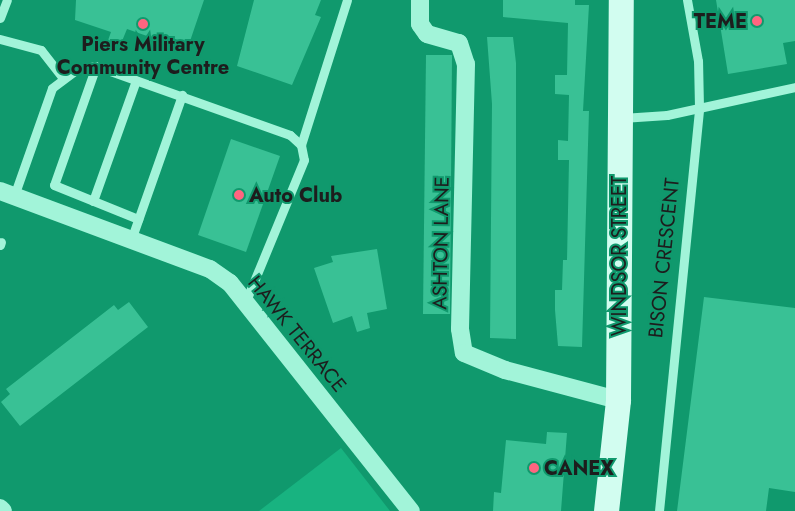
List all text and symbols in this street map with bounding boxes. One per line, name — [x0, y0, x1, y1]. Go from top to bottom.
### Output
place label: TEME — [694, 9, 747, 33]
marker: TEME — [751, 15, 763, 27]
marker: Piers Military Community Centre — [137, 18, 149, 30]
place label: Piers Military Community Centre — [57, 32, 229, 79]
street label: ASHTON LANE — [428, 176, 454, 310]
street label: WINDSOR STREET — [607, 176, 631, 336]
street label: BISON CRESCENT — [644, 177, 684, 339]
place label: Auto Club — [249, 183, 342, 207]
marker: Auto Club — [233, 189, 245, 201]
street label: HAWK TERRACE — [243, 271, 351, 397]
place label: CANEX — [544, 456, 614, 480]
marker: CANEX — [528, 462, 540, 474]

